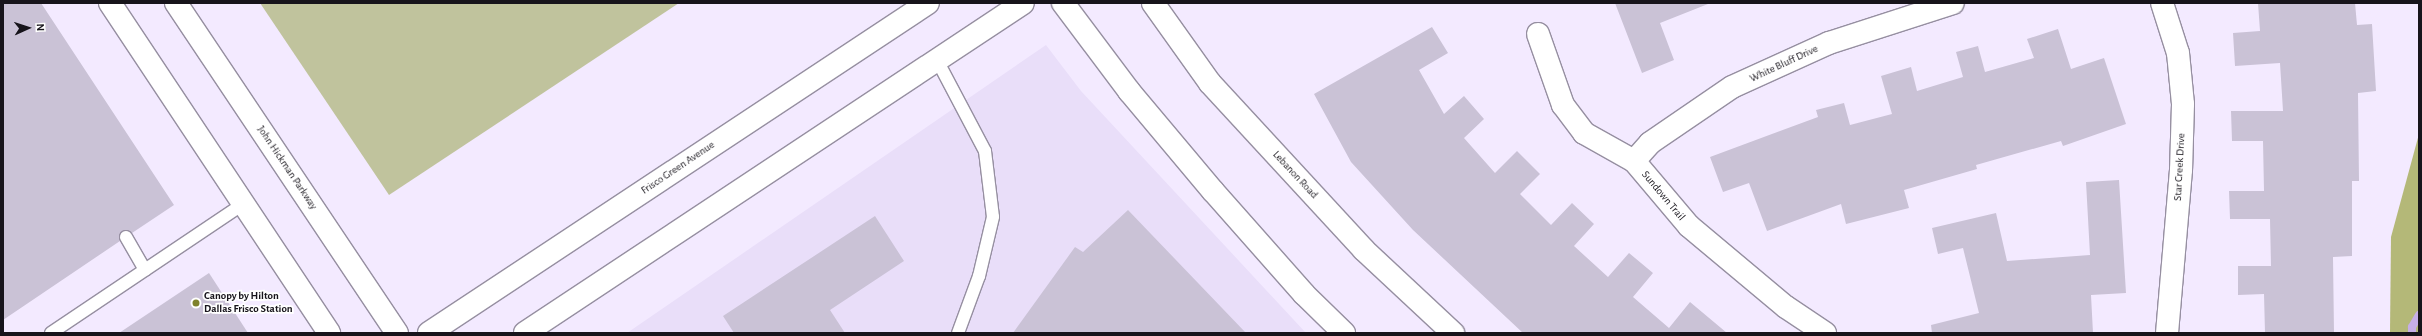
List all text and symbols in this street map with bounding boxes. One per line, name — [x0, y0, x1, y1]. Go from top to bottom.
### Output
north arrow — [8, 8, 48, 48]
text: N — [35, 23, 46, 31]
street label: White Bluff Drive — [1748, 42, 1820, 86]
street label: John Hickman Parkway — [254, 124, 320, 212]
street label: Star Creek Drive — [2172, 133, 2188, 201]
street label: Frisco Green Avenue — [639, 139, 717, 197]
street label: Lebanon Road — [1270, 148, 1320, 202]
street label: Sundown Trail — [1638, 168, 1688, 224]
place label: Canopy by Hilton Dallas Frisco Station — [204, 290, 293, 316]
marker: Canopy by Hilton Dallas Frisco Station — [191, 298, 201, 308]

